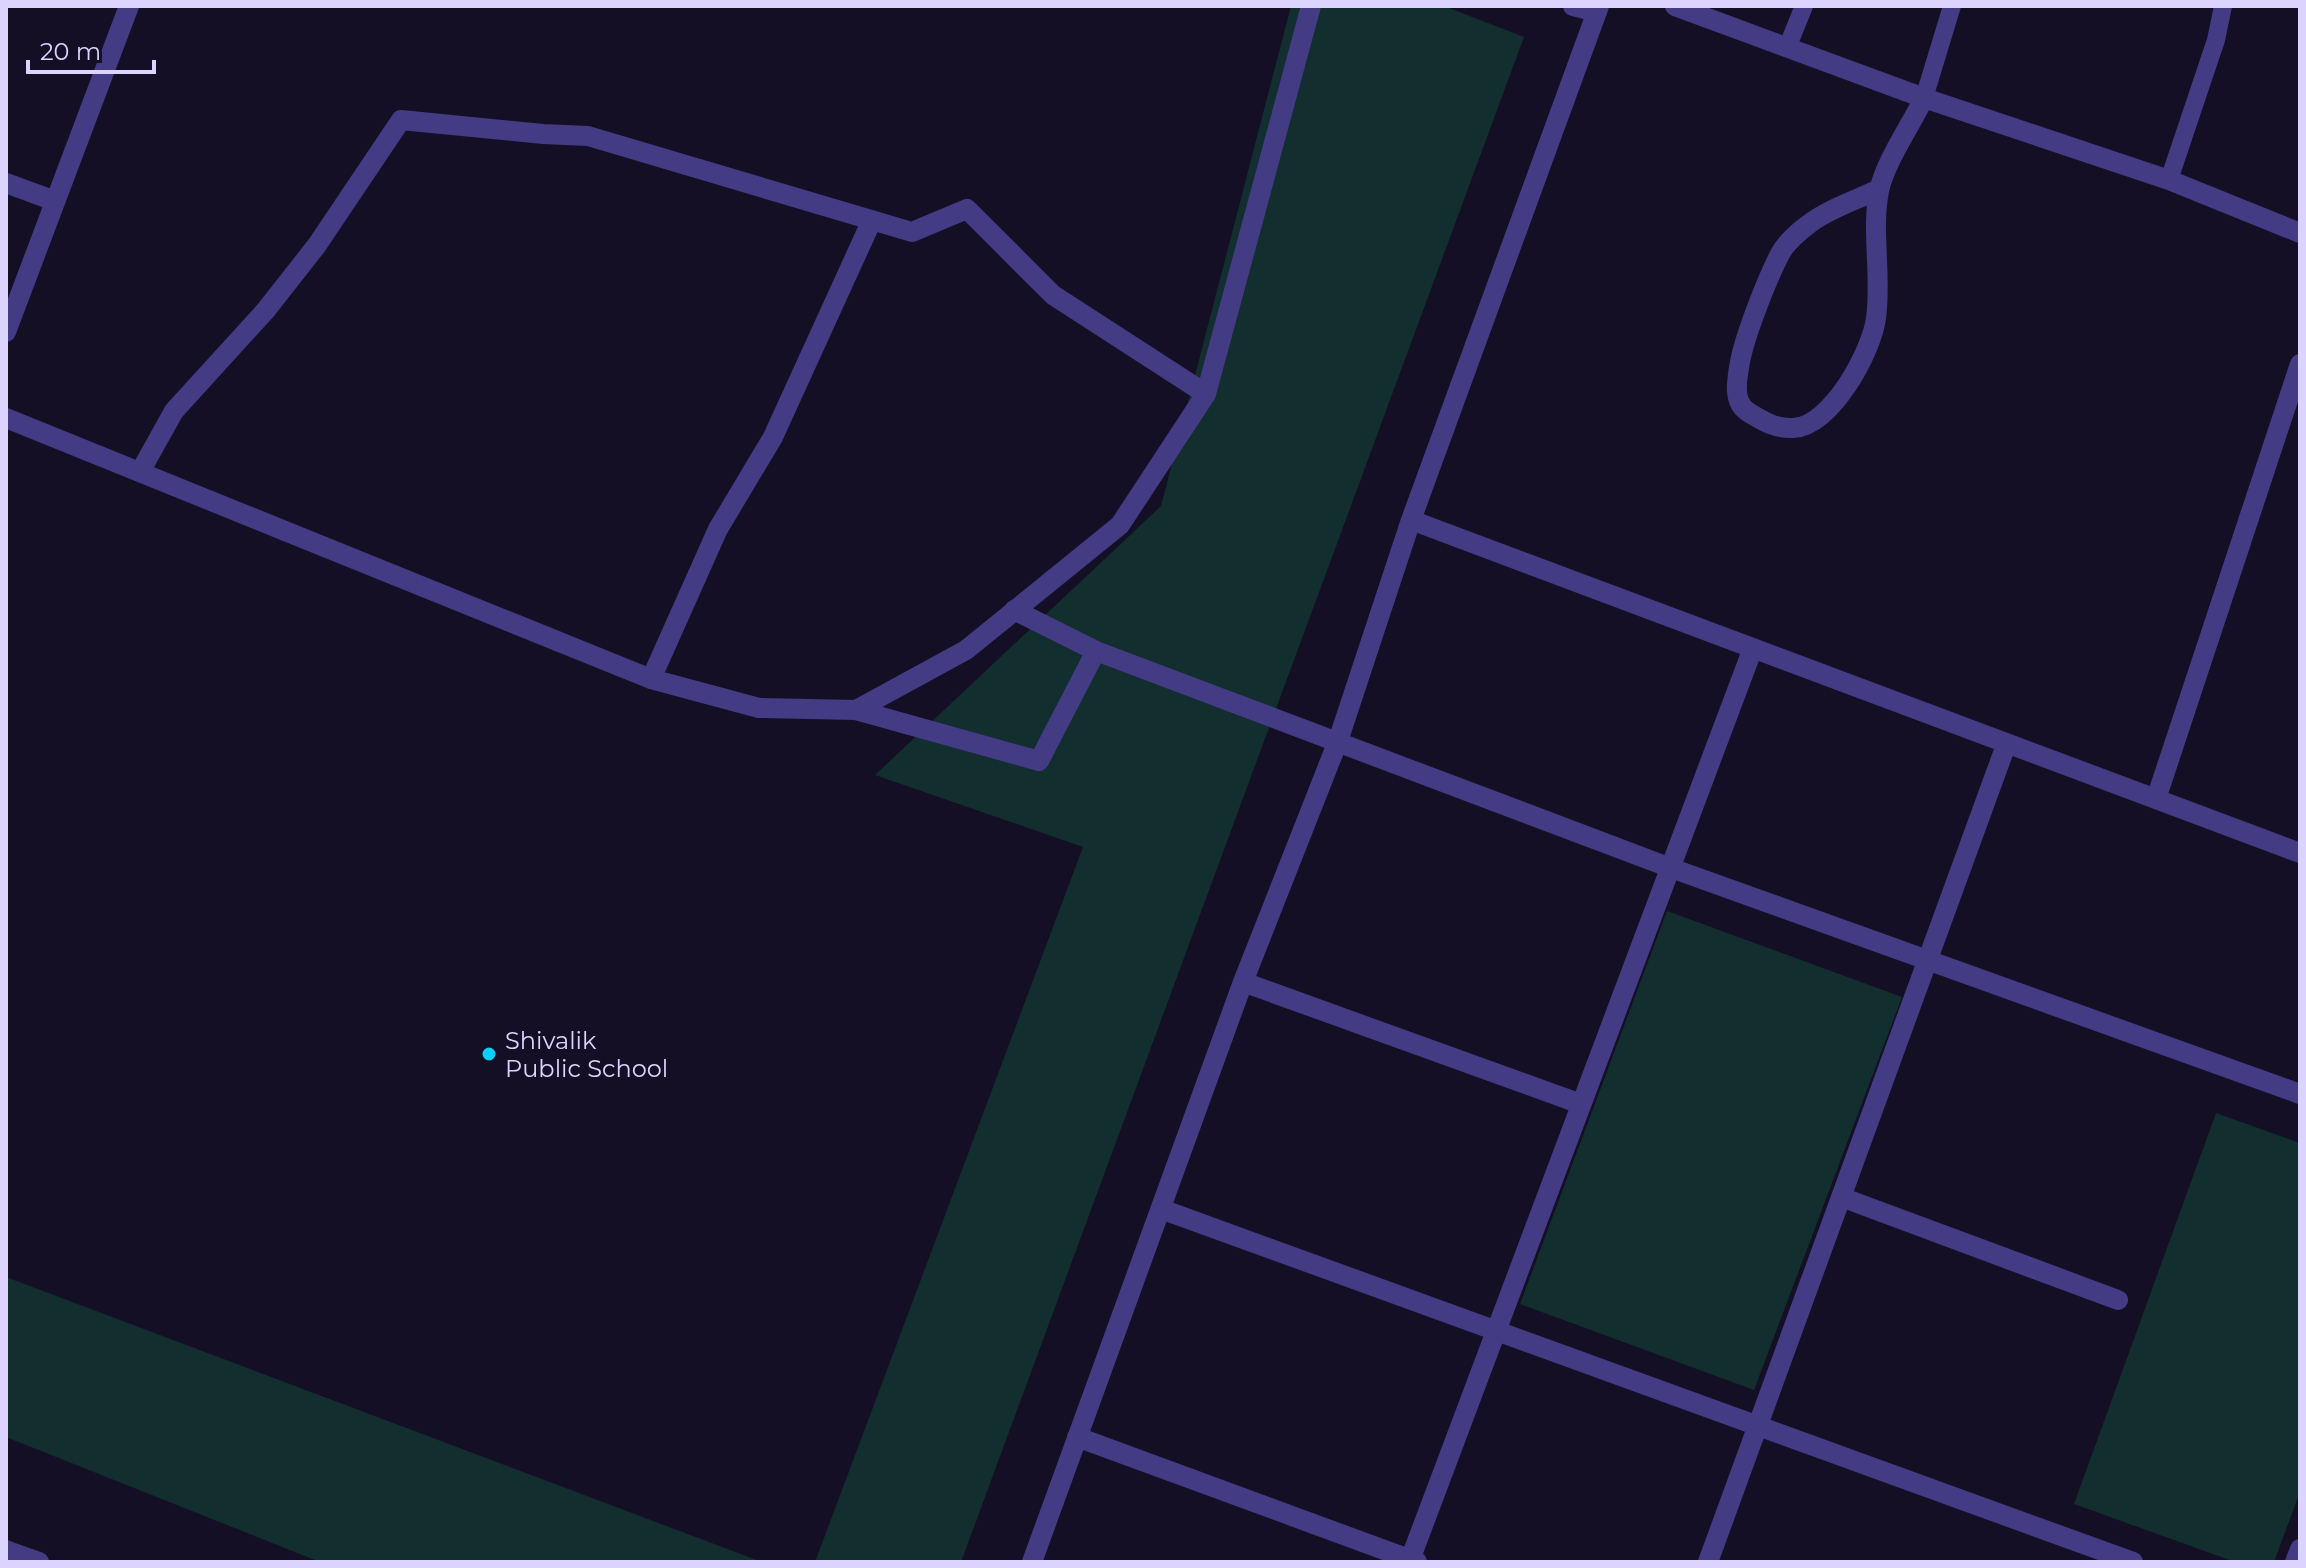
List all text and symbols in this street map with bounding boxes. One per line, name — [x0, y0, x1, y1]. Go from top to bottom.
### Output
scale bar — [28, 24, 154, 74]
text: 20 m — [40, 37, 101, 66]
place label: Shivalik Public School — [505, 1026, 668, 1083]
marker: Shivalik Public School — [480, 1045, 498, 1063]

